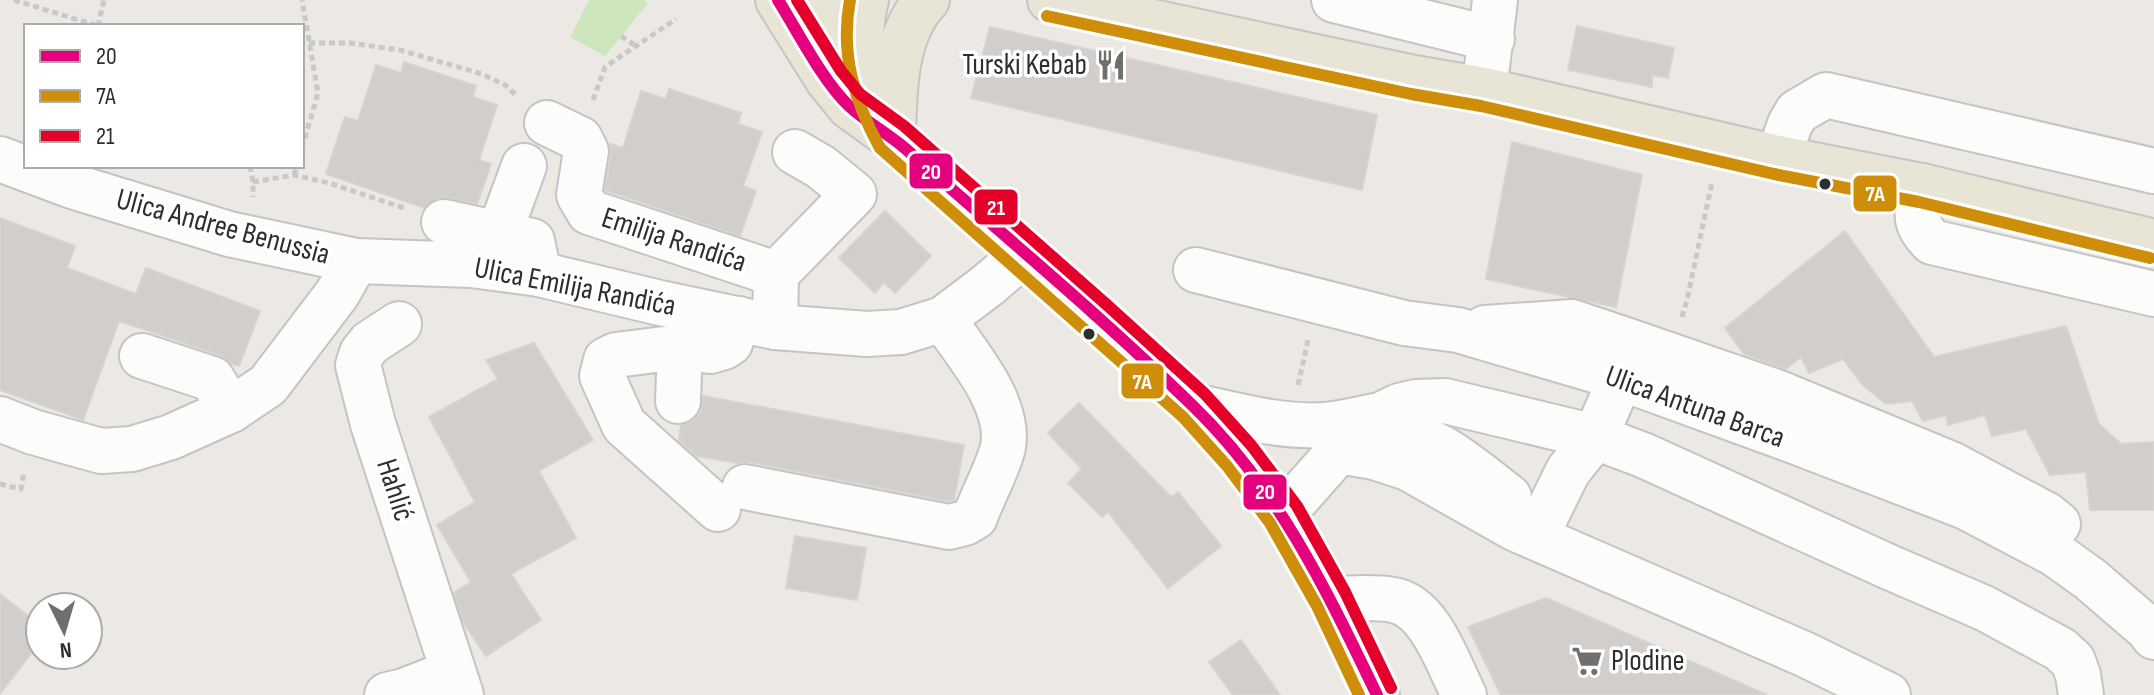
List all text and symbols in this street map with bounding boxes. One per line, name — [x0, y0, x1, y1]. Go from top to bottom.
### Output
legend — [24, 24, 304, 168]
text: 20 — [96, 42, 117, 71]
place label: Turski Kebab — [962, 47, 1087, 83]
restaurant icon: Turski Kebab — [1094, 48, 1128, 82]
text: 7A — [96, 82, 116, 111]
text: 21 — [96, 122, 115, 151]
line badge: 20 — [908, 152, 954, 190]
text: 20 — [921, 159, 941, 186]
line badge: 7A — [1852, 174, 1898, 213]
unlabelled marker — [1817, 176, 1833, 192]
street label: Ulica Andree Benussia — [112, 181, 334, 273]
text: 7A — [1865, 181, 1885, 208]
line badge: 21 — [973, 188, 1019, 226]
text: 21 — [987, 195, 1006, 222]
street label: Emilija Randića — [597, 200, 751, 280]
street label: Ulica Emilija Randića — [471, 250, 679, 324]
unlabelled marker — [1081, 326, 1097, 342]
street label: Ulica Antuna Barca — [1600, 358, 1790, 456]
line badge: 7A — [1120, 362, 1165, 400]
text: 7A — [1132, 369, 1152, 396]
street label: Hahlić — [368, 454, 422, 526]
line badge: 20 — [1242, 473, 1288, 511]
text: 20 — [1255, 479, 1275, 506]
north arrow — [24, 591, 104, 671]
text: N — [59, 635, 73, 663]
place label: Plodine — [1611, 643, 1685, 679]
supermarket icon: Plodine — [1570, 644, 1604, 678]

